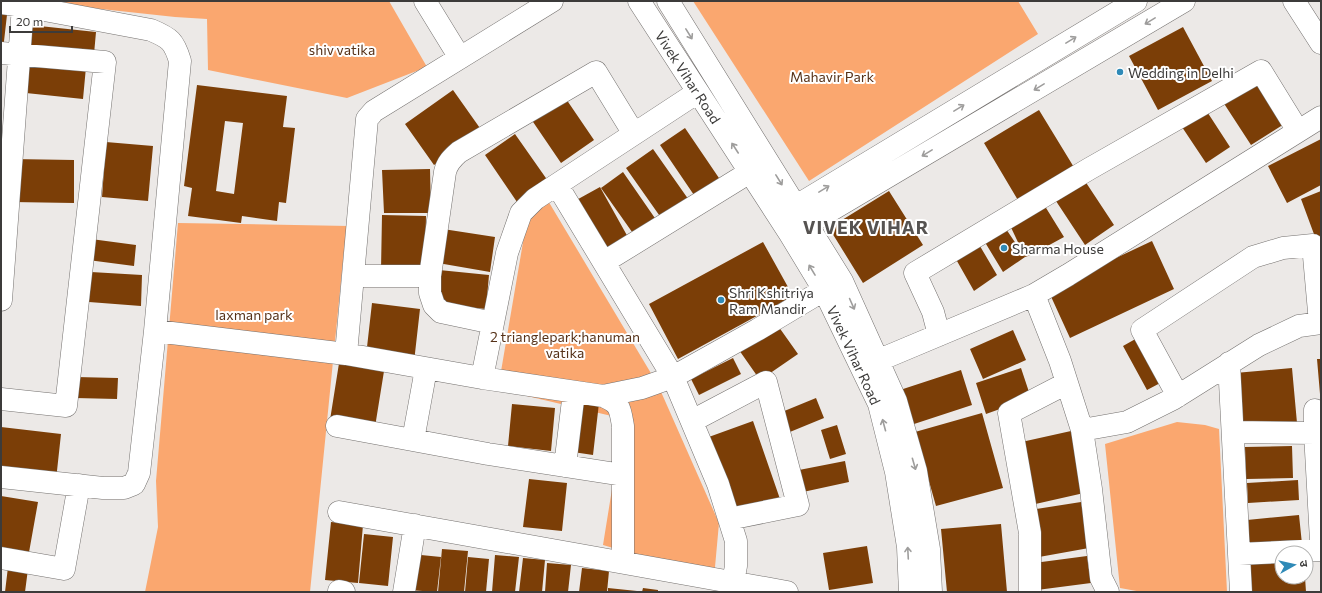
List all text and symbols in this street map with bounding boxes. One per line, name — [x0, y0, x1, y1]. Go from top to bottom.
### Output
scale bar — [10, 8, 72, 34]
text: 20 m — [16, 14, 43, 28]
one-way arrow — [1144, 17, 1156, 25]
street label: Vivek Vihar Road — [652, 27, 724, 127]
one-way arrow — [685, 28, 693, 40]
one-way arrow — [1065, 36, 1077, 44]
park label: shiv vatika — [309, 41, 375, 58]
place label: Wedding in Delhi — [1128, 64, 1234, 81]
marker: Wedding in Delhi — [1115, 67, 1125, 77]
park label: Mahavir Park — [790, 68, 874, 85]
one-way arrow — [1033, 84, 1045, 92]
one-way arrow — [953, 103, 965, 111]
one-way arrow — [731, 143, 739, 154]
one-way arrow — [921, 150, 933, 158]
one-way arrow — [776, 174, 784, 186]
one-way arrow — [818, 185, 830, 193]
district label: VIVEK VIHAR — [803, 216, 929, 238]
place label: Sharma House — [1012, 240, 1104, 257]
marker: Sharma House — [999, 243, 1009, 253]
one-way arrow — [807, 264, 815, 276]
place label: Shri Kshitriya Ram Mandir — [729, 284, 814, 317]
marker: Shri Kshitriya Ram Mandir — [716, 295, 726, 305]
one-way arrow — [849, 298, 856, 310]
street label: Vivek Vihar Road — [824, 303, 884, 407]
park label: laxman park — [215, 306, 293, 323]
park label: 2 trianglepark;hanuman vatika — [490, 328, 640, 361]
one-way arrow — [880, 419, 888, 432]
one-way arrow — [911, 457, 918, 470]
north arrow — [1274, 545, 1314, 585]
one-way arrow — [905, 547, 912, 560]
text: उ — [1298, 559, 1311, 568]

